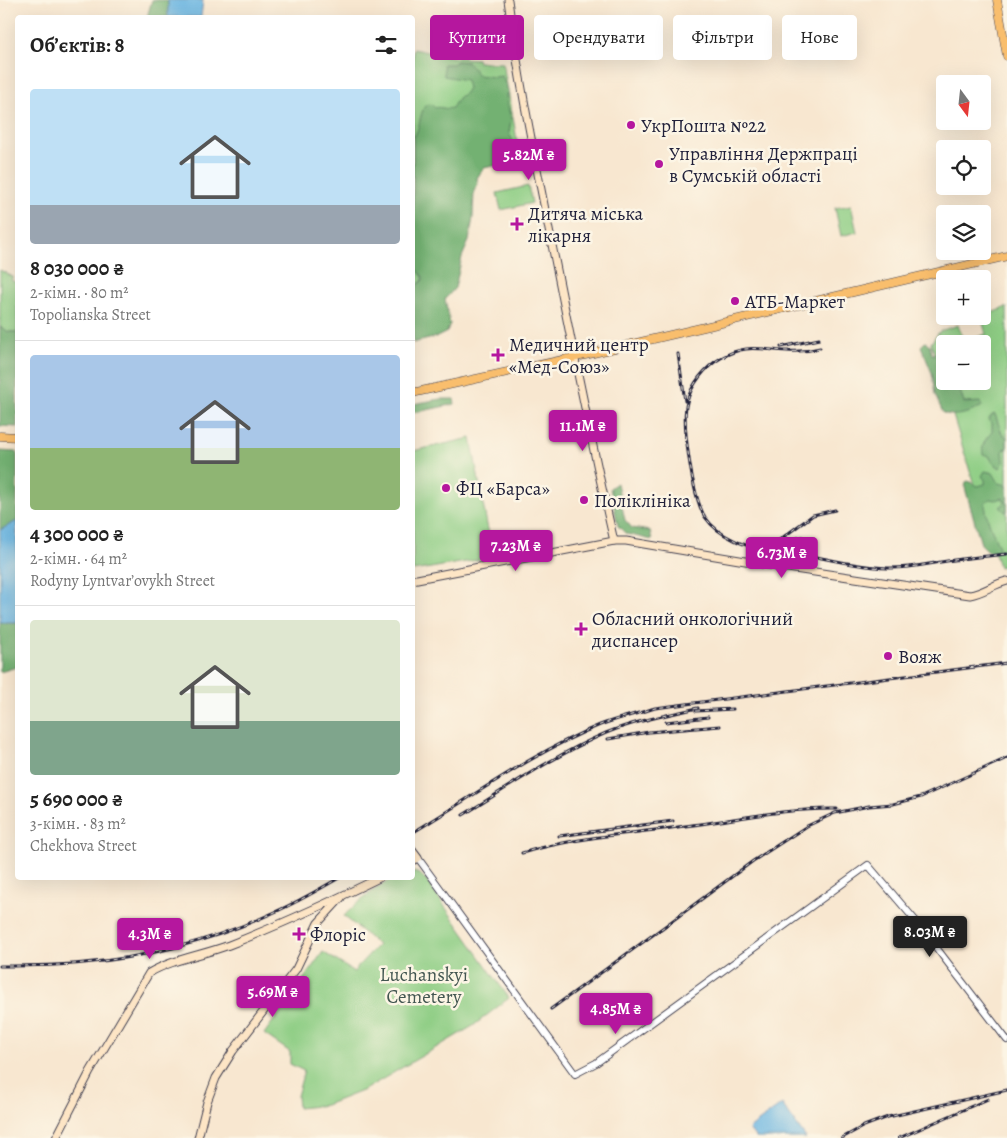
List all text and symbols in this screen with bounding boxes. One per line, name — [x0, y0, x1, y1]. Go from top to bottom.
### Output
chip: Купити — [430, 15, 524, 60]
chip: Орендувати — [534, 15, 663, 60]
chip: Фільтри — [673, 15, 772, 60]
chip: Нове — [782, 15, 857, 60]
text: Об’єктів: 8 — [30, 31, 125, 59]
icon: filters — [372, 31, 400, 59]
north arrow — [936, 75, 991, 130]
map controls — [936, 75, 991, 390]
place label: УкрПошта №22 — [641, 113, 766, 139]
marker: УкрПошта №22 — [625, 119, 637, 131]
icon: home — [170, 122, 260, 212]
pin: 5.82M ₴ — [483, 138, 575, 181]
button: locate — [936, 140, 991, 195]
place label: Управління Держпраці в Сумській області — [669, 141, 858, 189]
text: 5.82M ₴ — [503, 144, 555, 166]
marker: Управління Держпраці в Сумській області — [653, 158, 665, 170]
place label: Дитяча міська лікарня — [528, 201, 644, 249]
button: layers — [936, 205, 991, 260]
marker: Дитяча міська лікарня — [510, 217, 524, 231]
text: 8 030 000 ₴ — [30, 254, 124, 282]
button: + — [936, 270, 991, 325]
text: 2-кімн. · 80 m² — [30, 282, 129, 304]
place label: АТБ-Маркет — [744, 289, 846, 315]
marker: АТБ-Маркет — [729, 295, 741, 307]
text: Topolianska Street — [30, 304, 151, 326]
place label: Медичний центр «Мед-Союз» — [509, 332, 649, 380]
button: − — [936, 335, 991, 390]
marker: Медичний центр «Мед-Союз» — [491, 348, 505, 362]
icon: home — [170, 387, 260, 477]
pin: 11.1M ₴ — [537, 410, 629, 452]
text: 11.1M ₴ — [560, 415, 606, 437]
place label: ФЦ «Барса» — [456, 476, 550, 502]
marker: ФЦ «Барса» — [440, 482, 452, 494]
place label: Поліклініка — [594, 488, 691, 514]
marker: Поліклініка — [578, 494, 590, 506]
text: 4 300 000 ₴ — [30, 520, 124, 548]
pin: 7.23M ₴ — [470, 530, 562, 572]
text: 7.23M ₴ — [491, 535, 541, 557]
pin: 6.73M ₴ — [736, 536, 828, 579]
text: 6.73M ₴ — [757, 542, 807, 564]
text: 2-кімн. · 64 m² — [30, 548, 127, 570]
text: Rodyny Lyntvar’ovykh Street — [30, 570, 215, 592]
place label: Обласний онкологічний диспансер — [591, 606, 793, 654]
marker: Обласний онкологічний диспансер — [574, 622, 588, 636]
place label: Вояж — [898, 644, 942, 670]
marker: Вояж — [882, 650, 894, 662]
icon: home — [170, 652, 260, 742]
text: 5 690 000 ₴ — [30, 785, 123, 813]
text: 3-кімн. · 83 m² — [30, 813, 126, 835]
text: Chekhova Street — [30, 835, 137, 857]
pin: 8.03M ₴ — [884, 916, 976, 958]
pin: 4.3M ₴ — [109, 918, 191, 960]
text: 8.03M ₴ — [904, 921, 956, 943]
place label: Флоріс — [310, 922, 366, 948]
text: 4.3M ₴ — [128, 923, 172, 945]
marker: Флоріс — [292, 927, 306, 941]
park label: Luchanskyi Cemetery — [380, 962, 468, 1010]
pin: 5.69M ₴ — [227, 976, 319, 1018]
text: 5.69M ₴ — [248, 981, 298, 1003]
pin: 4.85M ₴ — [570, 992, 662, 1035]
text: 4.85M ₴ — [590, 998, 642, 1020]

